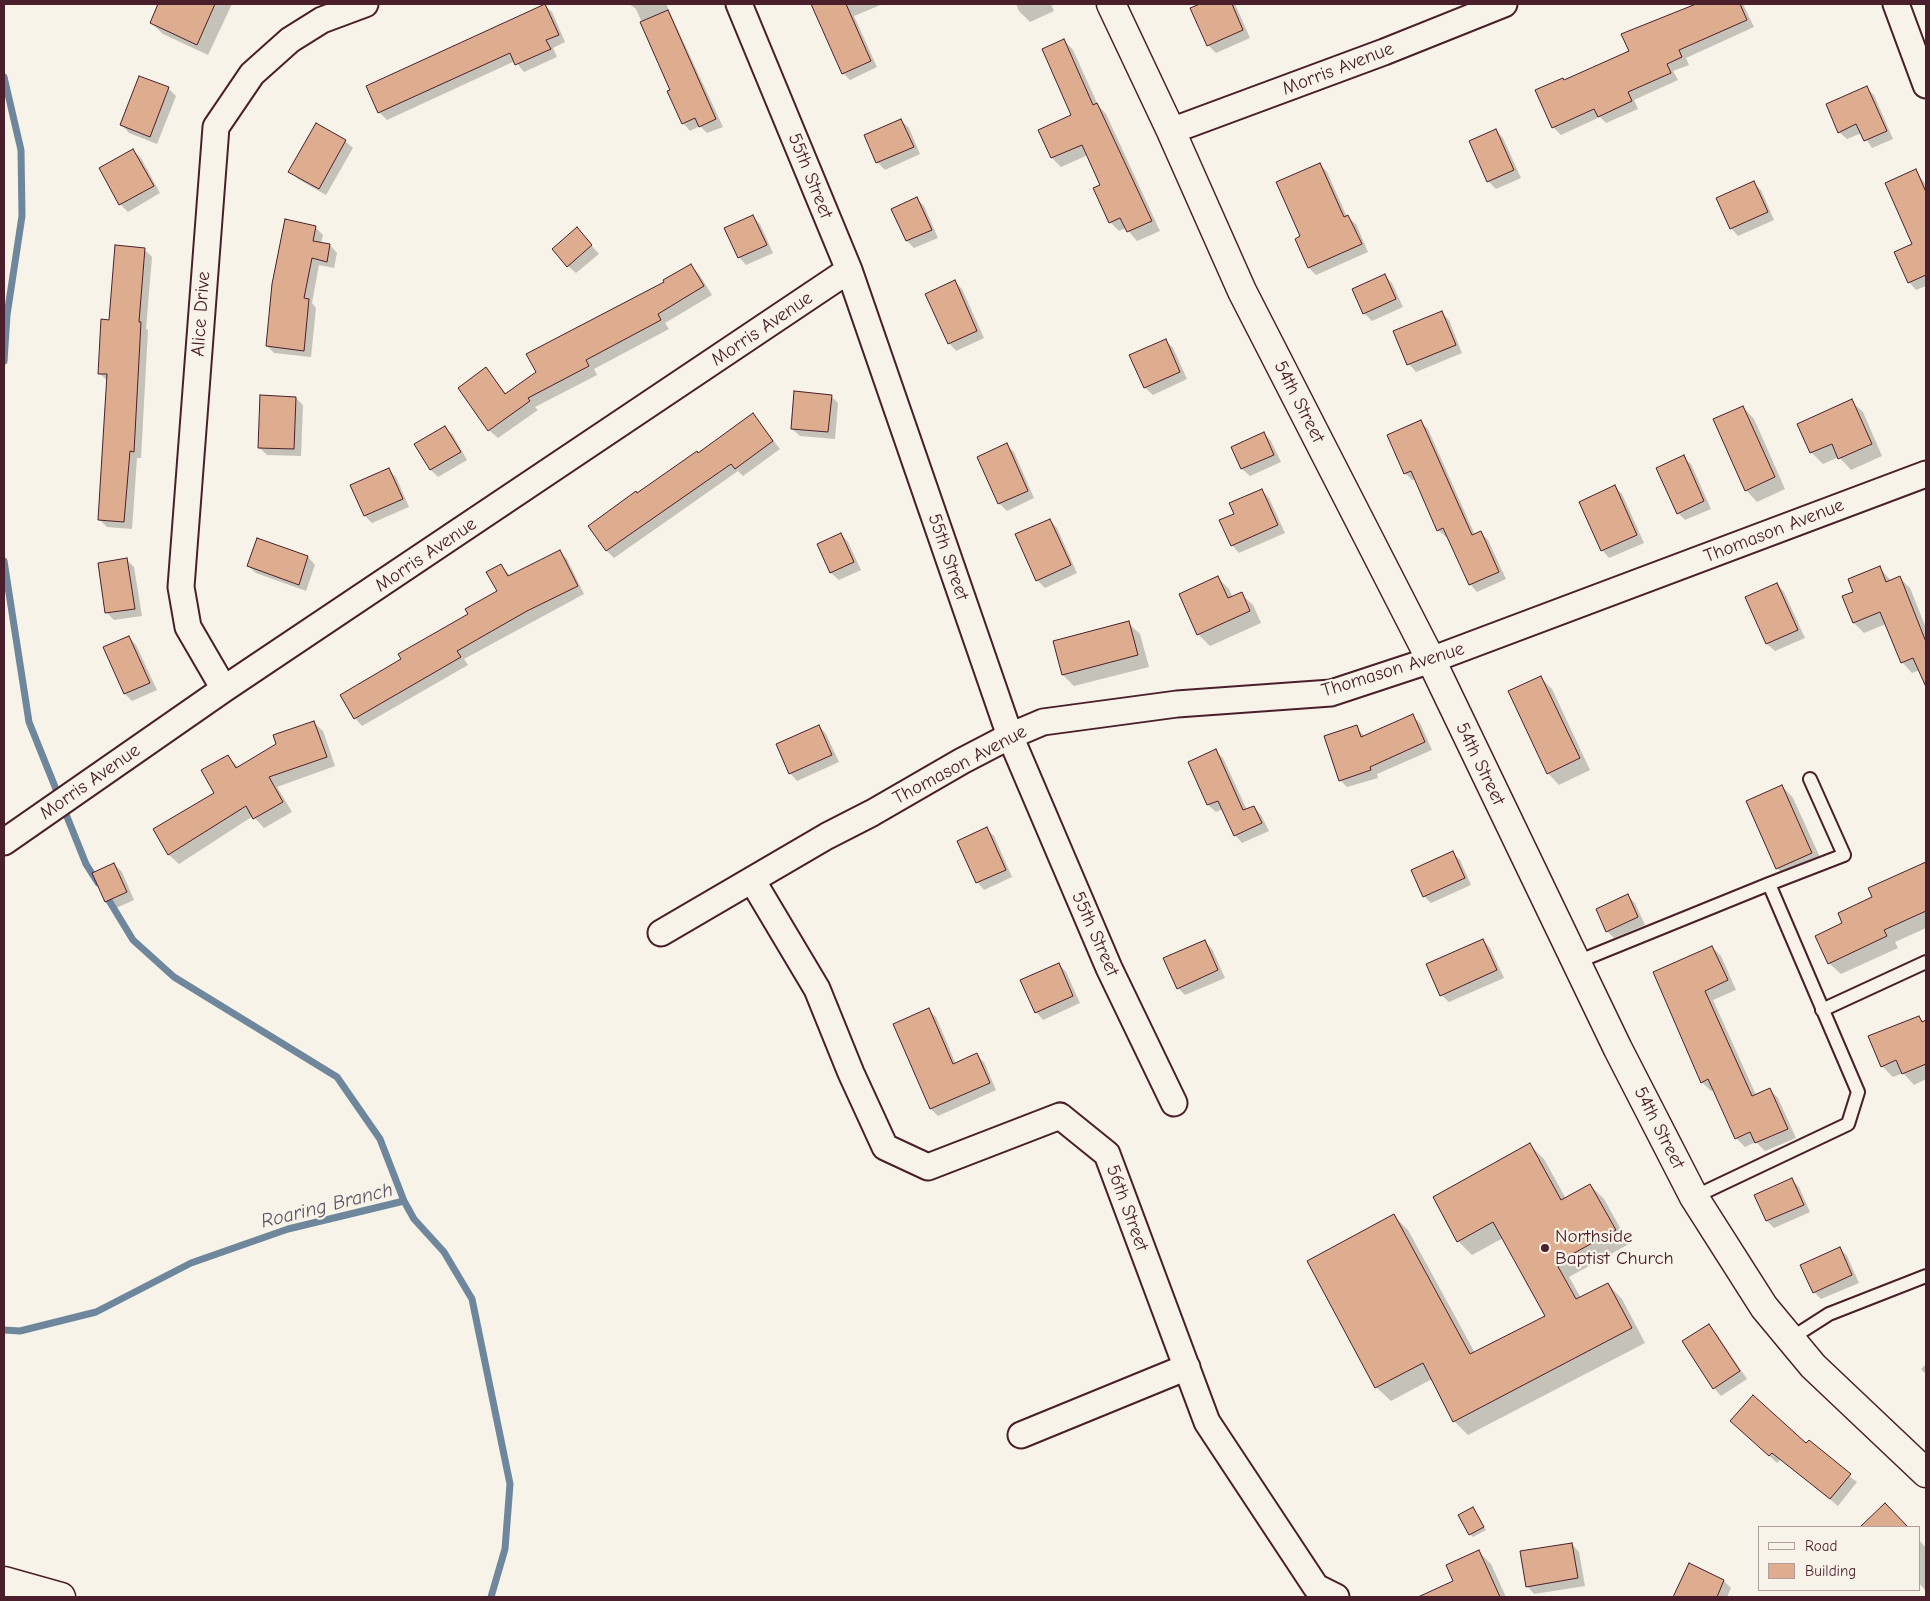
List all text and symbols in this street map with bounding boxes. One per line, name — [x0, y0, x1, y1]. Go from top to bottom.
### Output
street label: Morris Avenue — [1279, 37, 1397, 101]
street label: 55th Street — [783, 130, 837, 222]
street label: Alice Drive — [187, 271, 215, 357]
street label: Morris Avenue — [707, 287, 817, 371]
street label: 54th Street — [1269, 357, 1329, 447]
street label: Thomason Avenue — [1701, 494, 1847, 568]
street label: 55th Street — [923, 511, 973, 603]
street label: Morris Avenue — [371, 513, 481, 597]
street label: Thomason Avenue — [1319, 637, 1467, 703]
street label: 54th Street — [1450, 719, 1510, 809]
street label: Thomason Avenue — [889, 720, 1031, 810]
street label: Morris Avenue — [35, 739, 145, 825]
street label: 55th Street — [1066, 888, 1124, 980]
street label: 54th Street — [1629, 1083, 1689, 1173]
street label: 56th Street — [1101, 1162, 1153, 1254]
water label: Roaring Branch — [259, 1178, 395, 1234]
place label: Northside Baptist Church — [1555, 1226, 1674, 1270]
marker: Northside Baptist Church — [1539, 1242, 1551, 1254]
legend — [1758, 1526, 1920, 1591]
text: Road — [1805, 1537, 1837, 1555]
text: Building — [1805, 1562, 1856, 1580]

